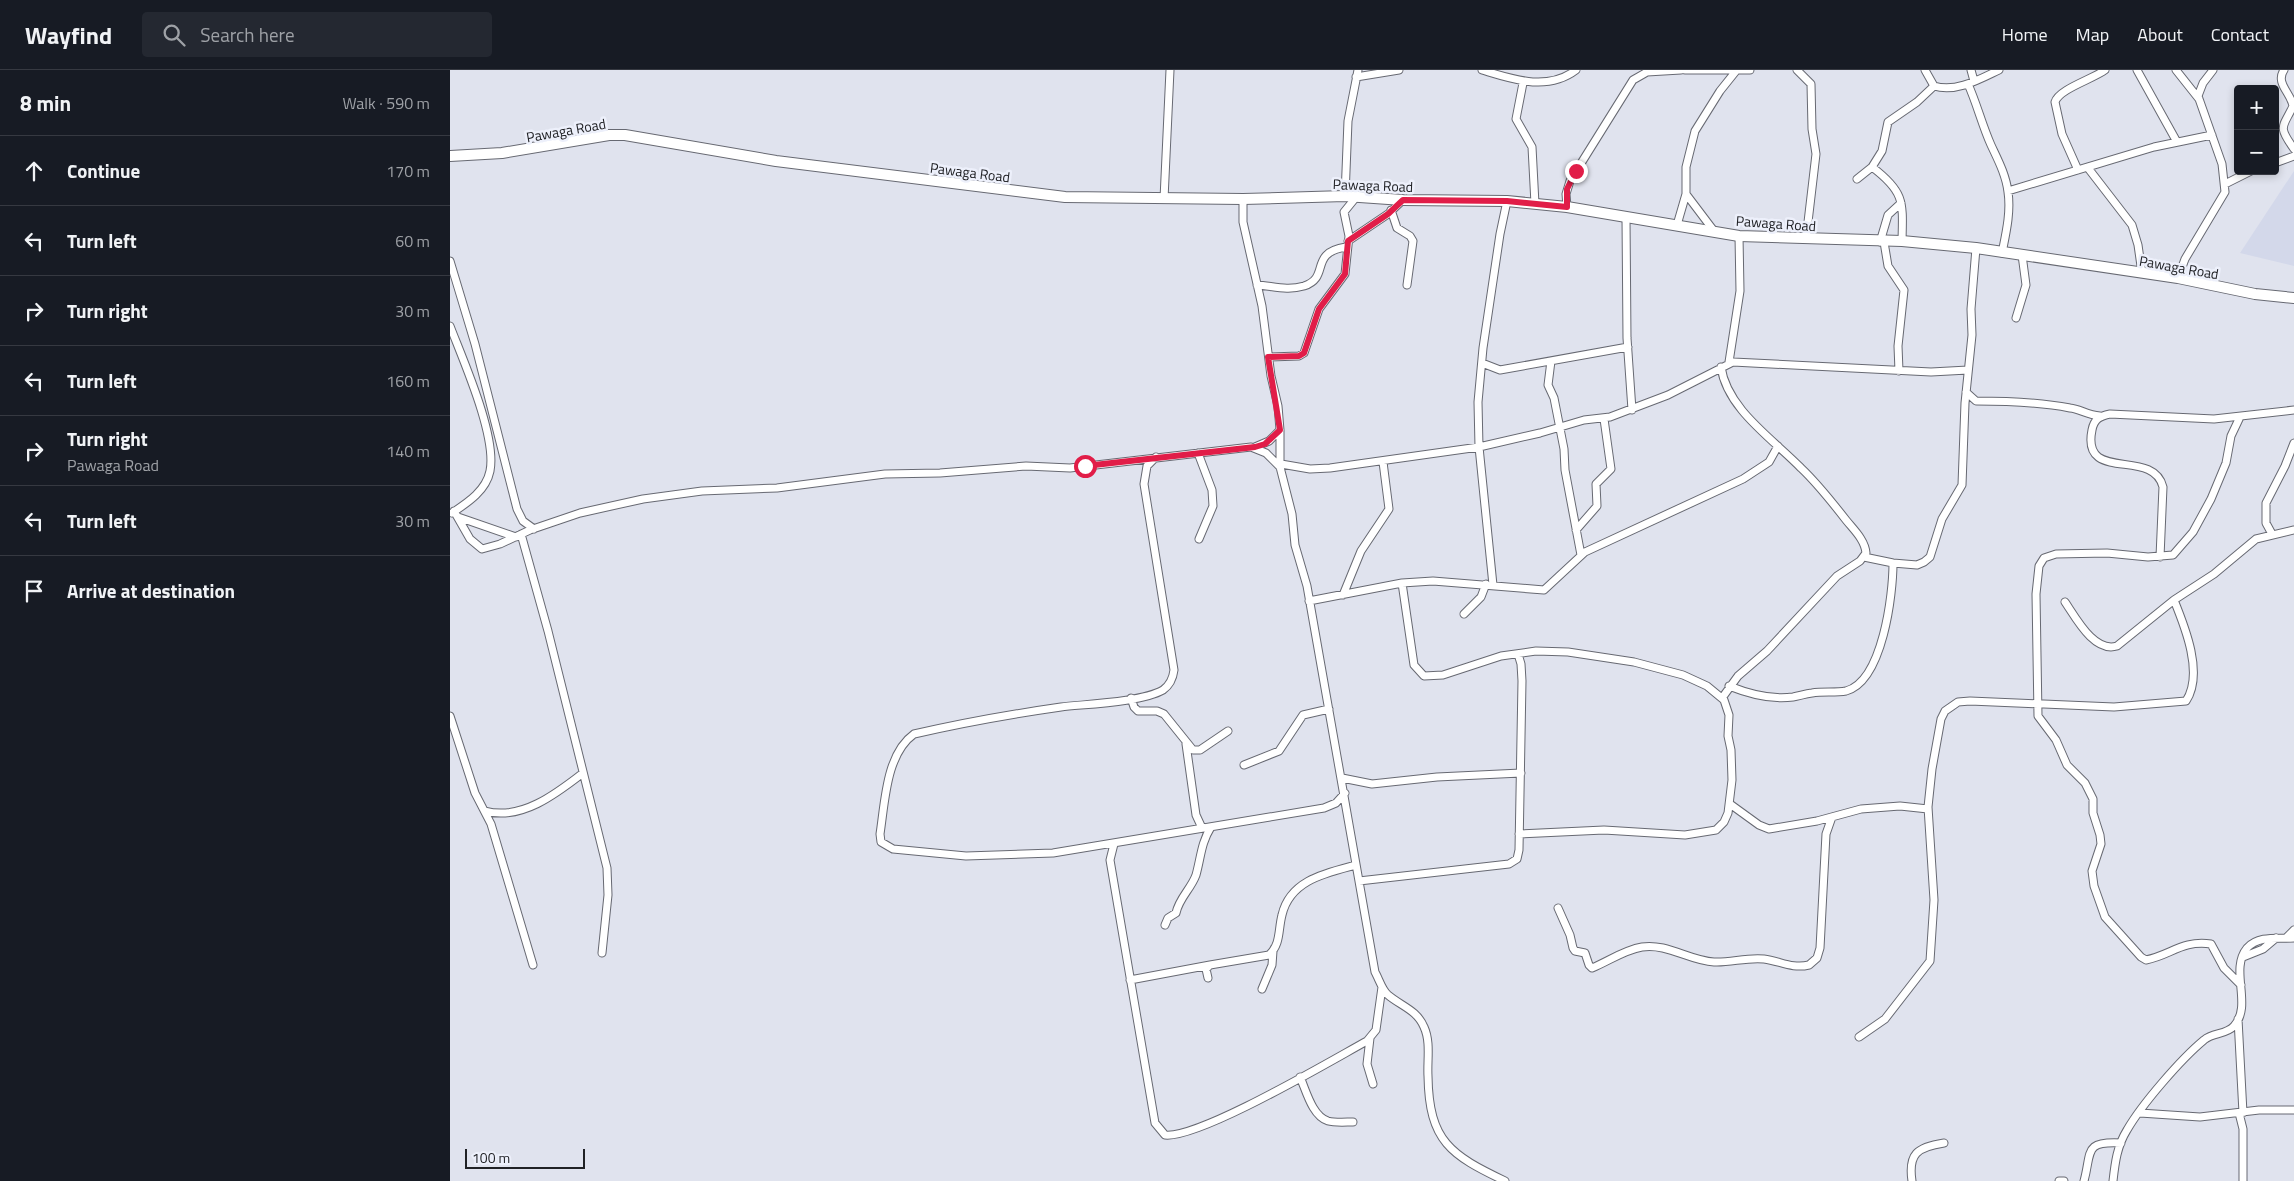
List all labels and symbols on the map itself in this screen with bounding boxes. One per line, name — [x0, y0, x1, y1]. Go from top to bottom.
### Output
street label: Pawaga Road — [525, 113, 607, 147]
street label: Pawaga Road — [929, 157, 1011, 187]
route end — [1565, 160, 1588, 183]
street label: Pawaga Road — [1332, 173, 1414, 197]
street label: Pawaga Road — [1735, 210, 1817, 236]
street label: Pawaga Road — [2138, 250, 2220, 284]
route start — [1074, 455, 1097, 478]
scale bar — [465, 1146, 585, 1169]

